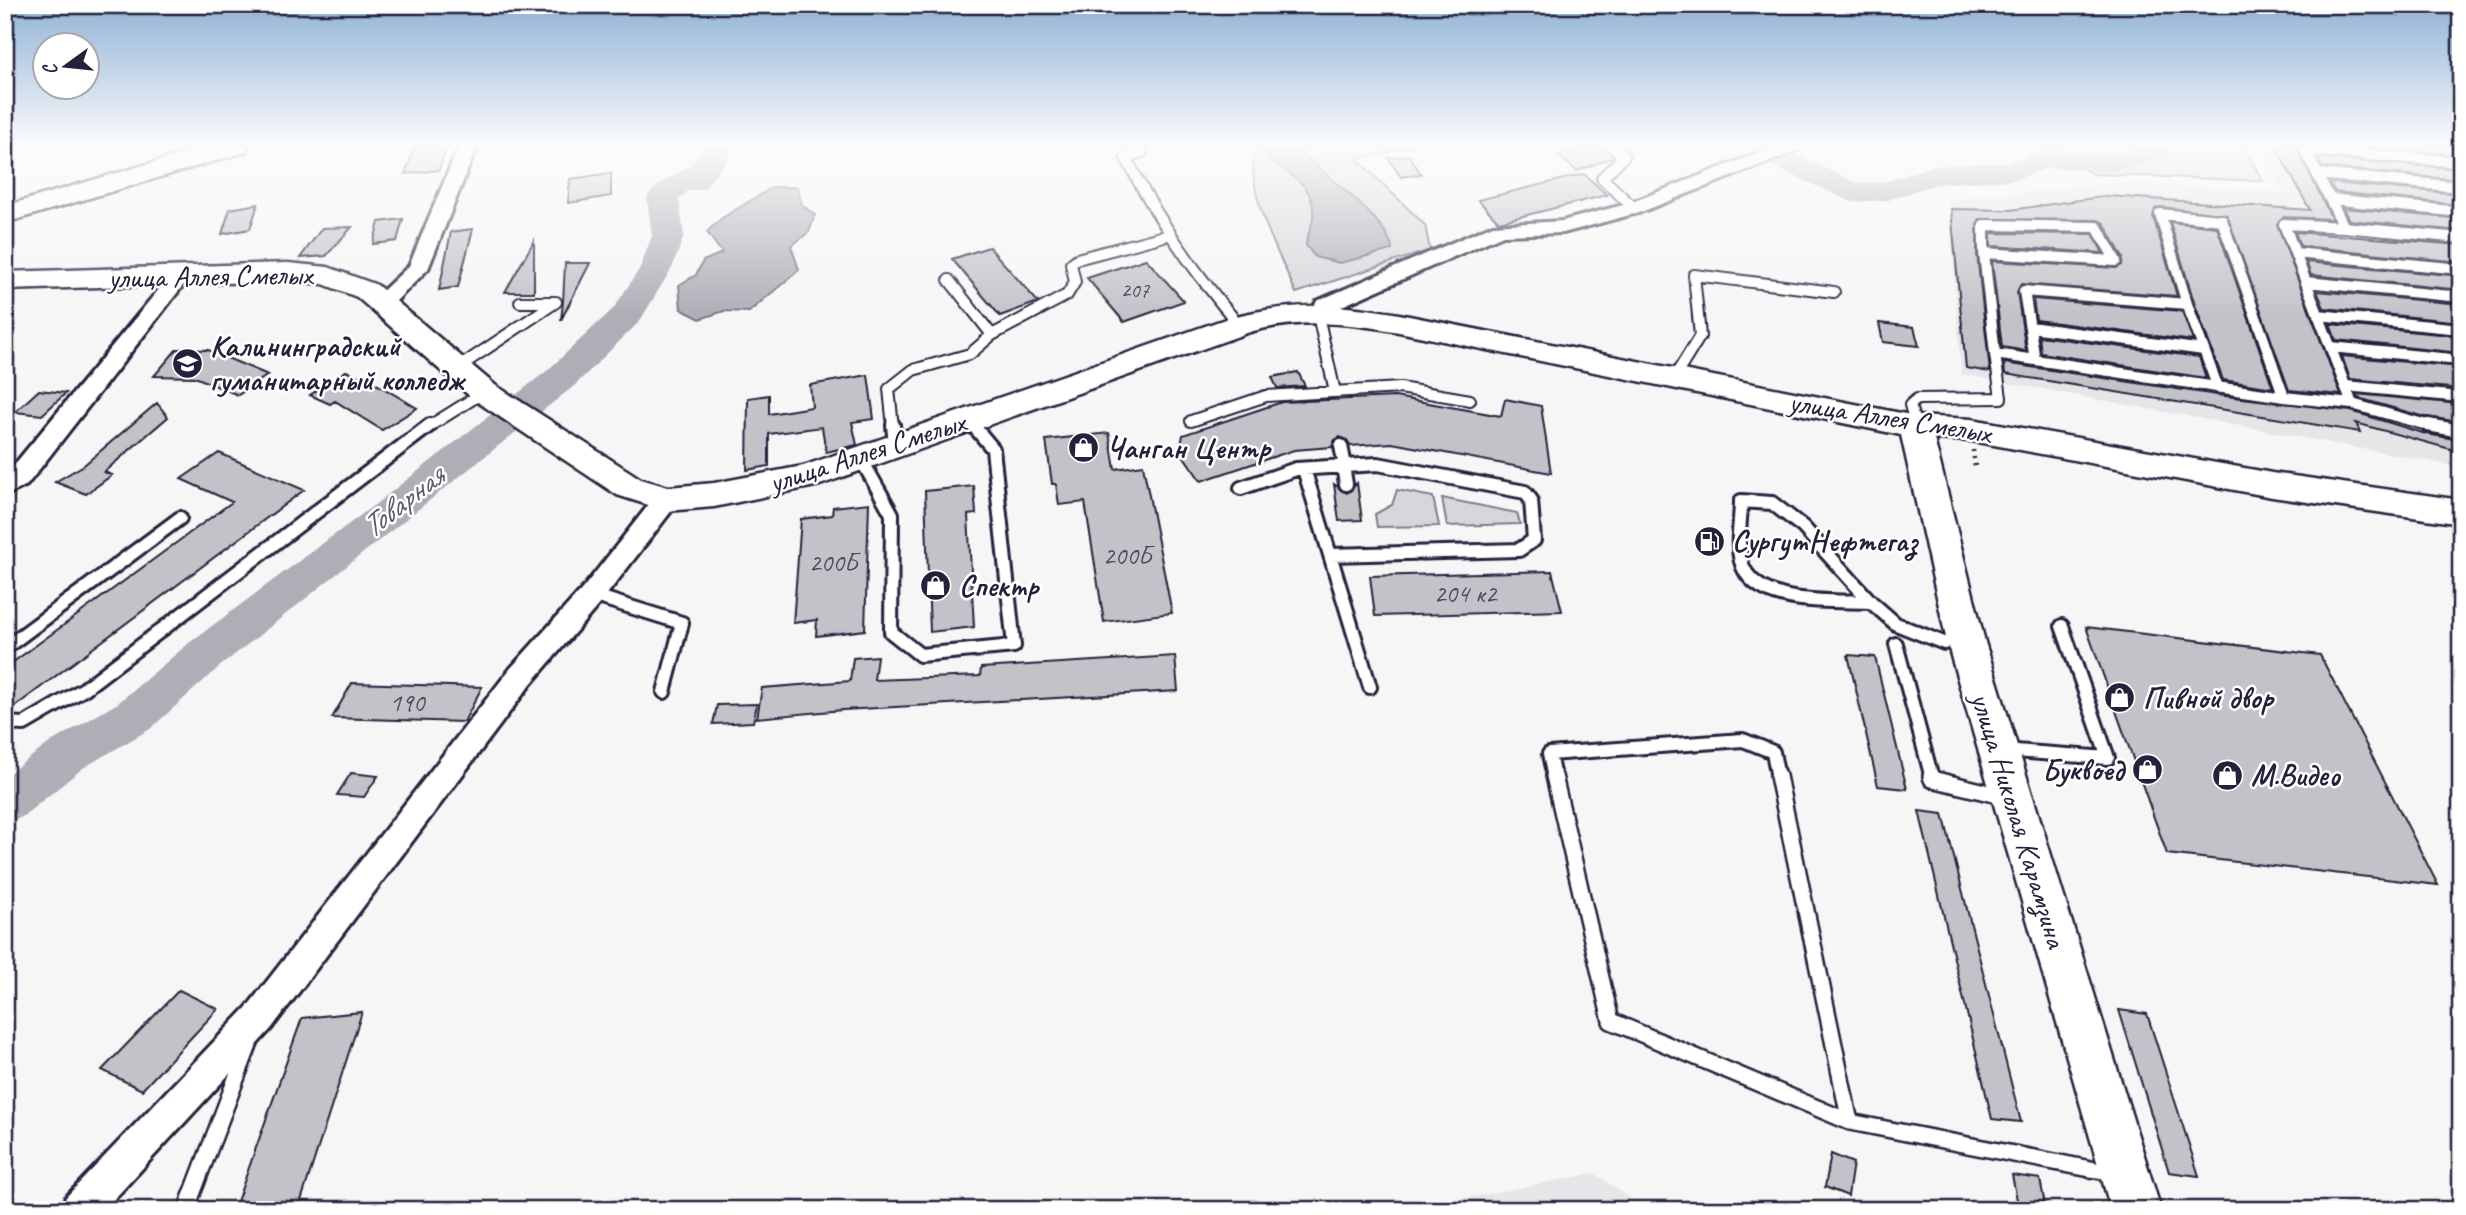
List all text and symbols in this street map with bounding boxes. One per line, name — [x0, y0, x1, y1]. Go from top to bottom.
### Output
north arrow — [32, 32, 102, 102]
text: С — [37, 60, 63, 78]
street label: улица Аллея Смелых — [106, 255, 315, 297]
house number: 207 — [1121, 277, 1151, 303]
place label: Калининградский гуманитарный колледж — [210, 327, 467, 399]
school or university icon: Калининградский гуманитарный колледж — [170, 346, 204, 380]
street label: улица Аллея Смелых — [1784, 382, 1996, 452]
street label: улица Аллея Смелых — [762, 402, 972, 502]
place label: Чанган Центр — [1106, 429, 1273, 467]
shop icon: Чанган Центр — [1066, 431, 1100, 465]
water label: Товарная — [352, 454, 455, 547]
place label: СургутНефтегаз — [1732, 522, 1919, 561]
fuel station icon: СургутНефтегаз — [1692, 524, 1726, 558]
house number: 200Б — [1103, 539, 1155, 572]
house number: 200Б — [809, 546, 861, 579]
place label: Спектр — [959, 567, 1041, 605]
shop icon: Спектр — [919, 569, 953, 603]
house number: 204 к2 — [1434, 577, 1499, 610]
place label: Пивной двор — [2143, 679, 2275, 717]
shop icon: Пивной двор — [2103, 681, 2137, 715]
house number: 190 — [389, 686, 427, 719]
street label: улица Николая Карамзина — [1962, 686, 2076, 954]
place label: Буквоед — [2042, 751, 2127, 789]
shop icon: Буквоед — [2130, 753, 2164, 787]
place label: M.Видео — [2251, 756, 2342, 794]
shop icon: M.Видео — [2211, 758, 2245, 792]

